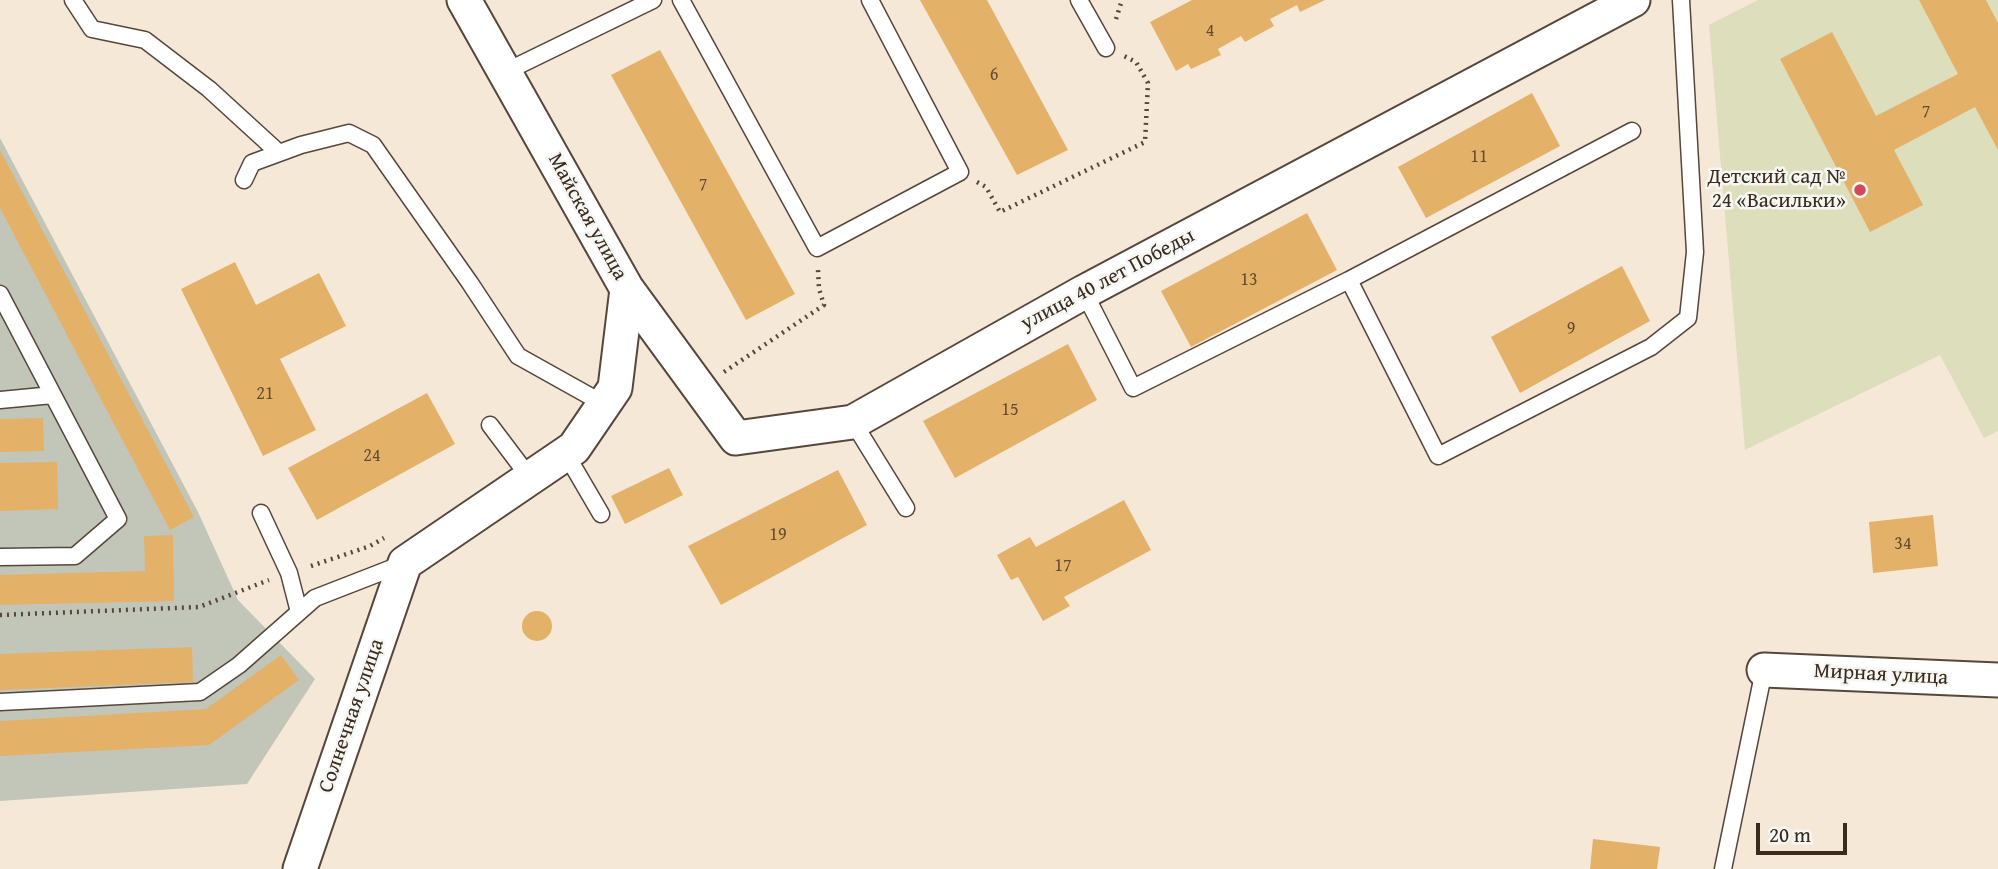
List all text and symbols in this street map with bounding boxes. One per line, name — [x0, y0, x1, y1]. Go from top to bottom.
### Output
house number: 4 — [1206, 20, 1214, 42]
house number: 6 — [990, 64, 998, 86]
house number: 7 — [1922, 101, 1930, 123]
house number: 11 — [1470, 146, 1488, 168]
street label: Майская улица — [542, 149, 632, 285]
place label: Детский сад № 24 «Васильки» — [1708, 165, 1846, 215]
house number: 7 — [699, 174, 707, 196]
marker: Детский сад № 24 «Васильки» — [1852, 182, 1868, 198]
street label: улица 40 лет Победы — [1017, 223, 1199, 337]
house number: 13 — [1240, 269, 1258, 291]
house number: 9 — [1567, 318, 1575, 340]
house number: 21 — [256, 383, 274, 405]
house number: 15 — [1001, 399, 1019, 421]
house number: 24 — [363, 445, 381, 467]
house number: 19 — [769, 524, 787, 546]
house number: 34 — [1894, 533, 1912, 555]
house number: 17 — [1054, 555, 1072, 577]
street label: Солнечная улица — [314, 636, 390, 796]
street label: Мирная улица — [1813, 659, 1949, 691]
scale bar — [1760, 810, 1851, 854]
text: 20 m — [1769, 819, 1811, 850]

